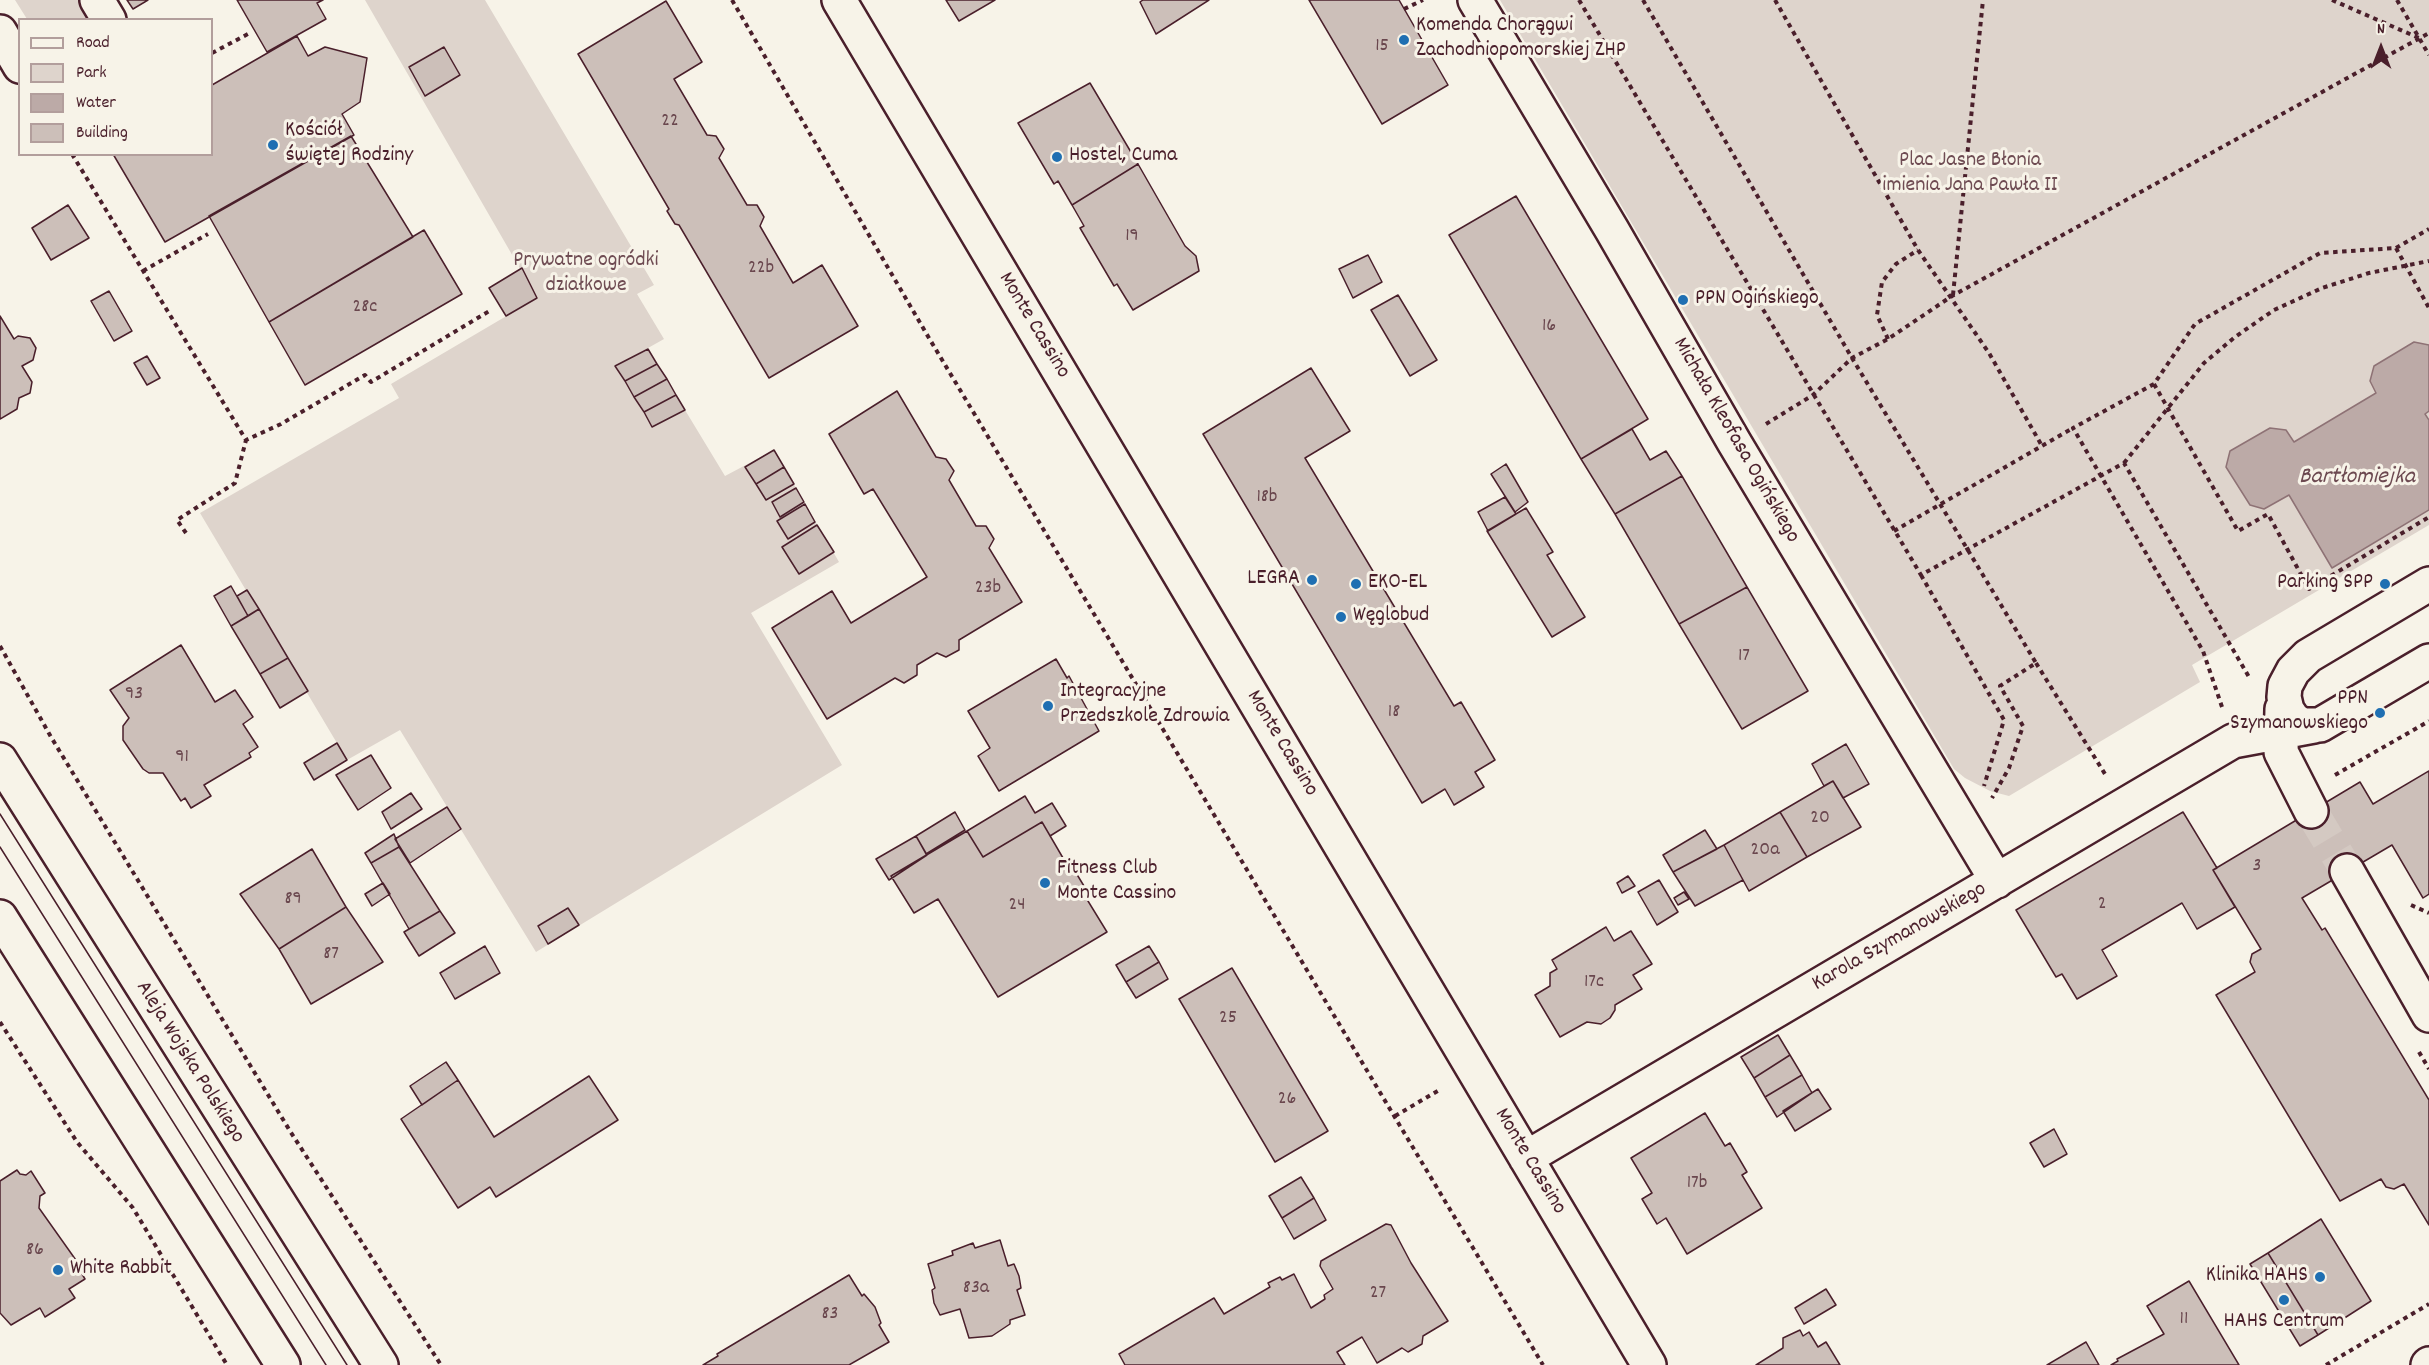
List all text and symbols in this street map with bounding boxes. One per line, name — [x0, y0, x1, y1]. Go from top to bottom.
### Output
place label: Komenda Chorągwi Zachodniopomorskiej ZHP — [1416, 14, 1626, 66]
legend — [18, 18, 213, 156]
north arrow — [2351, 18, 2411, 78]
text: N — [2377, 18, 2385, 41]
text: Road — [76, 31, 110, 56]
marker: Komenda Chorągwi Zachodniopomorskiej ZHP — [1397, 33, 1411, 47]
house number: 15 — [1375, 35, 1389, 59]
text: Park — [76, 61, 107, 86]
text: Water — [76, 91, 116, 116]
house number: 22 — [661, 110, 679, 134]
place label: Kościół świętej Rodziny — [285, 119, 413, 170]
text: Building — [76, 121, 128, 146]
marker: Kościół świętej Rodziny — [266, 138, 280, 152]
place label: Hostel, Cuma — [1069, 144, 1177, 170]
park label: Plac Jasne Błonia imienia Jana Pawła II — [1882, 149, 2058, 200]
marker: Hostel, Cuma — [1050, 150, 1064, 164]
house number: 19 — [1125, 225, 1139, 249]
park label: Prywatne ogródki działkowe — [513, 249, 659, 300]
house number: 22b — [748, 257, 774, 281]
street label: Monte Cassino — [991, 268, 1075, 384]
place label: PPN Ogińskiego — [1695, 287, 1819, 313]
marker: PPN Ogińskiego — [1676, 293, 1690, 307]
house number: 28c — [353, 296, 377, 320]
house number: 16 — [1542, 315, 1556, 339]
street label: Michała Kleofasa Ogińskiego — [1665, 334, 1805, 548]
water label: Bartłomiejka — [2299, 465, 2415, 493]
house number: 18b — [1256, 486, 1278, 510]
place label: LEGRA — [1247, 567, 1300, 593]
place label: EKO-EL — [1368, 571, 1427, 597]
place label: Parking SPP — [2277, 571, 2373, 597]
marker: LEGRA — [1305, 573, 1319, 587]
house number: 23b — [975, 577, 1001, 601]
marker: EKO-EL — [1349, 577, 1363, 591]
marker: Parking SPP — [2378, 577, 2392, 591]
place label: Węglobud — [1353, 604, 1429, 630]
marker: Węglobud — [1334, 610, 1348, 624]
house number: 17 — [1738, 645, 1750, 669]
place label: Integracyjne Przedszkole Zdrowia — [1060, 680, 1229, 732]
house number: 93 — [125, 683, 143, 707]
street label: Monte Cassino — [1239, 686, 1323, 802]
place label: PPN Szymanowskiego — [2230, 687, 2368, 738]
marker: Integracyjne Przedszkole Zdrowia — [1041, 699, 1055, 713]
house number: 18 — [1388, 701, 1400, 725]
marker: PPN Szymanowskiego — [2373, 706, 2387, 720]
house number: 91 — [175, 746, 189, 770]
house number: 20 — [1810, 807, 1830, 831]
house number: 20a — [1750, 839, 1780, 863]
house number: 3 — [2253, 855, 2261, 879]
place label: Fitness Club Monte Cassino — [1057, 857, 1176, 908]
marker: Fitness Club Monte Cassino — [1038, 876, 1052, 890]
street label: Karola Szymanowskiego — [1808, 877, 1992, 999]
house number: 89 — [284, 888, 302, 912]
house number: 2 — [2098, 893, 2106, 917]
house number: 24 — [1008, 894, 1026, 918]
house number: 87 — [323, 943, 339, 967]
house number: 17c — [1584, 971, 1604, 995]
street label: Aleja Wojska Polskiego — [128, 977, 250, 1149]
house number: 25 — [1219, 1007, 1237, 1031]
house number: 26 — [1278, 1088, 1296, 1112]
street label: Monte Cassino — [1487, 1104, 1571, 1220]
house number: 17b — [1687, 1172, 1707, 1196]
house number: 86 — [26, 1239, 44, 1263]
place label: White Rabbit — [70, 1257, 172, 1283]
marker: White Rabbit — [51, 1263, 65, 1277]
place label: Klinika HAHS — [2206, 1264, 2308, 1290]
marker: Klinika HAHS — [2313, 1270, 2327, 1284]
house number: 83a — [963, 1277, 989, 1301]
house number: 27 — [1370, 1282, 1386, 1306]
marker: HAHS Centrum — [2277, 1293, 2291, 1307]
house number: 83 — [822, 1303, 838, 1327]
house number: 11 — [2180, 1308, 2188, 1332]
place label: HAHS Centrum — [2224, 1310, 2344, 1336]

